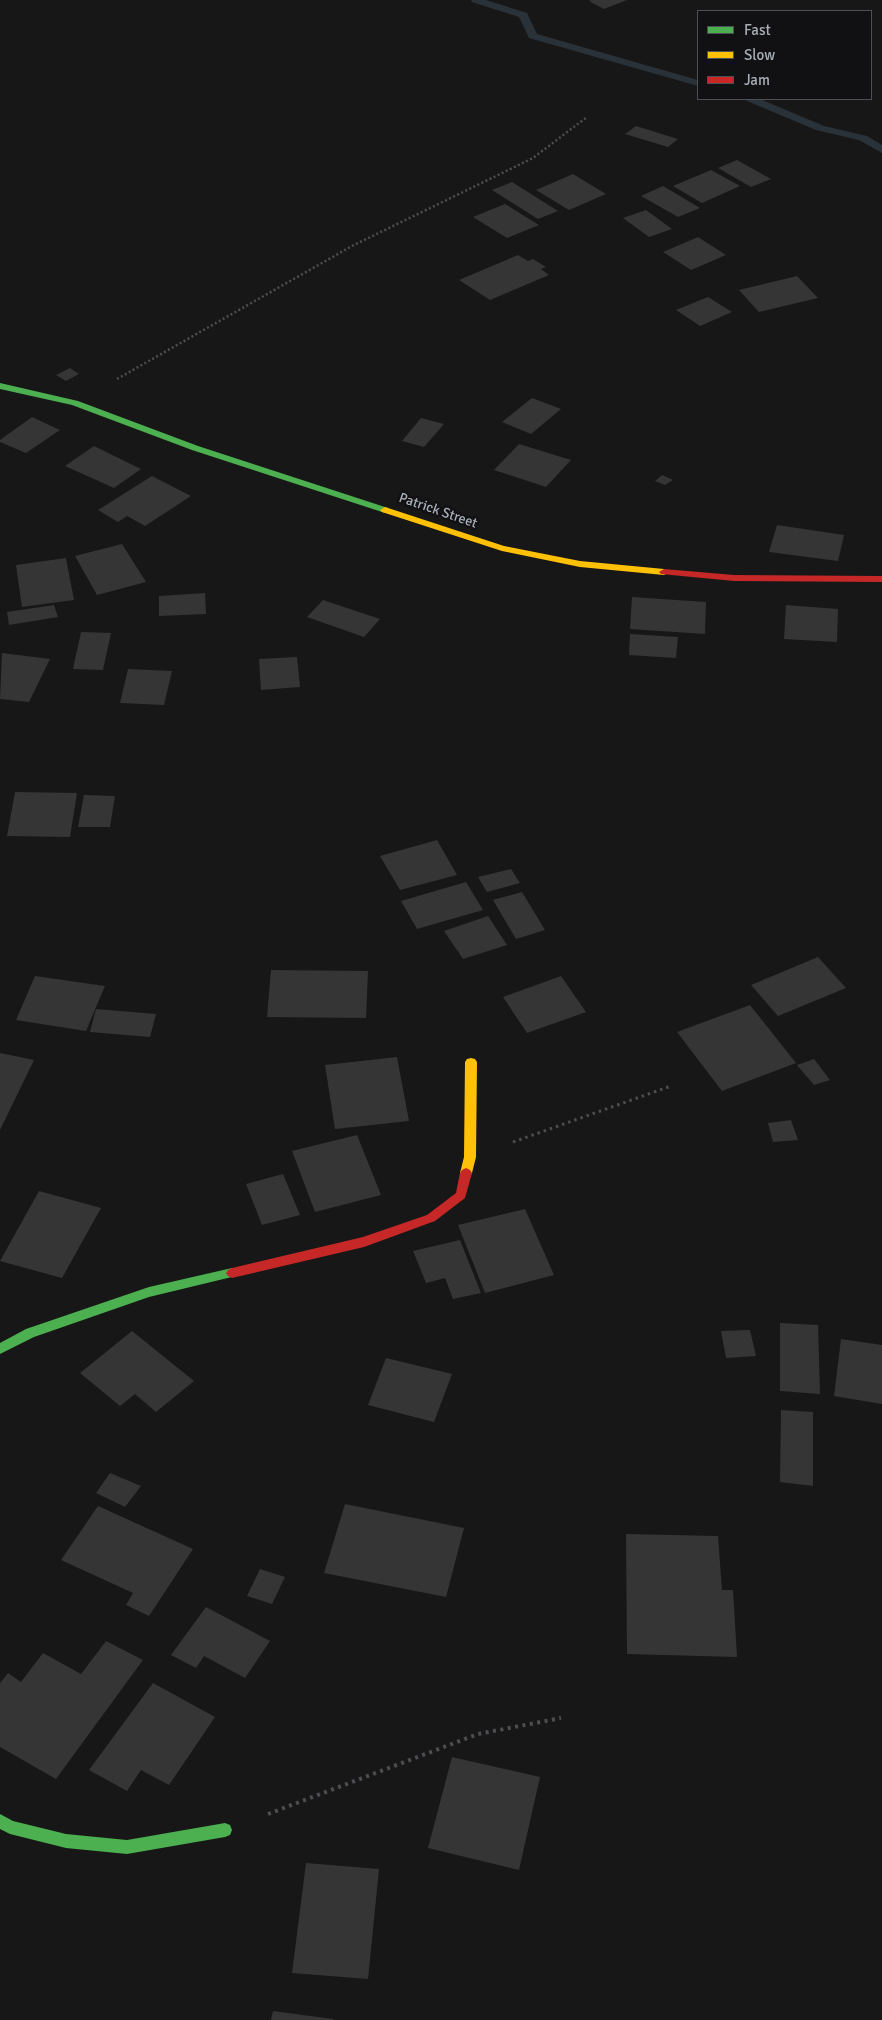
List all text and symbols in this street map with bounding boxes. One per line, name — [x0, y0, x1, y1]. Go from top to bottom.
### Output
legend — [697, 10, 872, 100]
text: Fast — [744, 21, 771, 39]
text: Slow — [744, 46, 775, 64]
text: Jam — [744, 71, 770, 89]
street label: Patrick Street — [397, 490, 479, 532]

